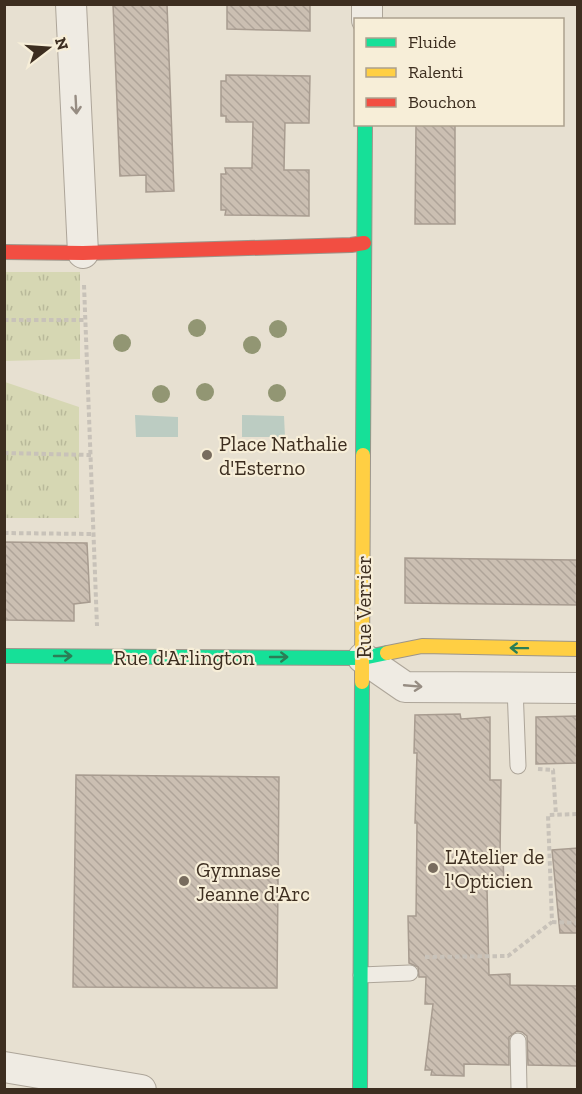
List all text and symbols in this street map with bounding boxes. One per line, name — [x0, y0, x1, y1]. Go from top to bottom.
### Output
north arrow — [18, 18, 78, 78]
legend — [354, 18, 564, 126]
text: Fluide — [408, 31, 456, 53]
text: N — [51, 35, 73, 52]
text: Ralenti — [408, 61, 463, 83]
text: Bouchon — [408, 91, 477, 113]
one-way arrow — [70, 94, 81, 114]
place label: Place Nathalie d'Esterno — [219, 431, 347, 480]
marker: Place Nathalie d'Esterno — [200, 448, 214, 462]
street label: Rue Verrier — [351, 556, 376, 658]
one-way arrow — [510, 642, 530, 653]
street label: Rue d'Arlington — [113, 645, 255, 670]
one-way arrow — [52, 650, 72, 662]
one-way arrow — [268, 651, 288, 663]
one-way arrow — [403, 681, 422, 692]
place label: L'Atelier de l'Opticien — [445, 844, 545, 893]
place label: Gymnase Jeanne d'Arc — [196, 857, 310, 906]
marker: L'Atelier de l'Opticien — [426, 861, 440, 875]
marker: Gymnase Jeanne d'Arc — [177, 874, 191, 888]

